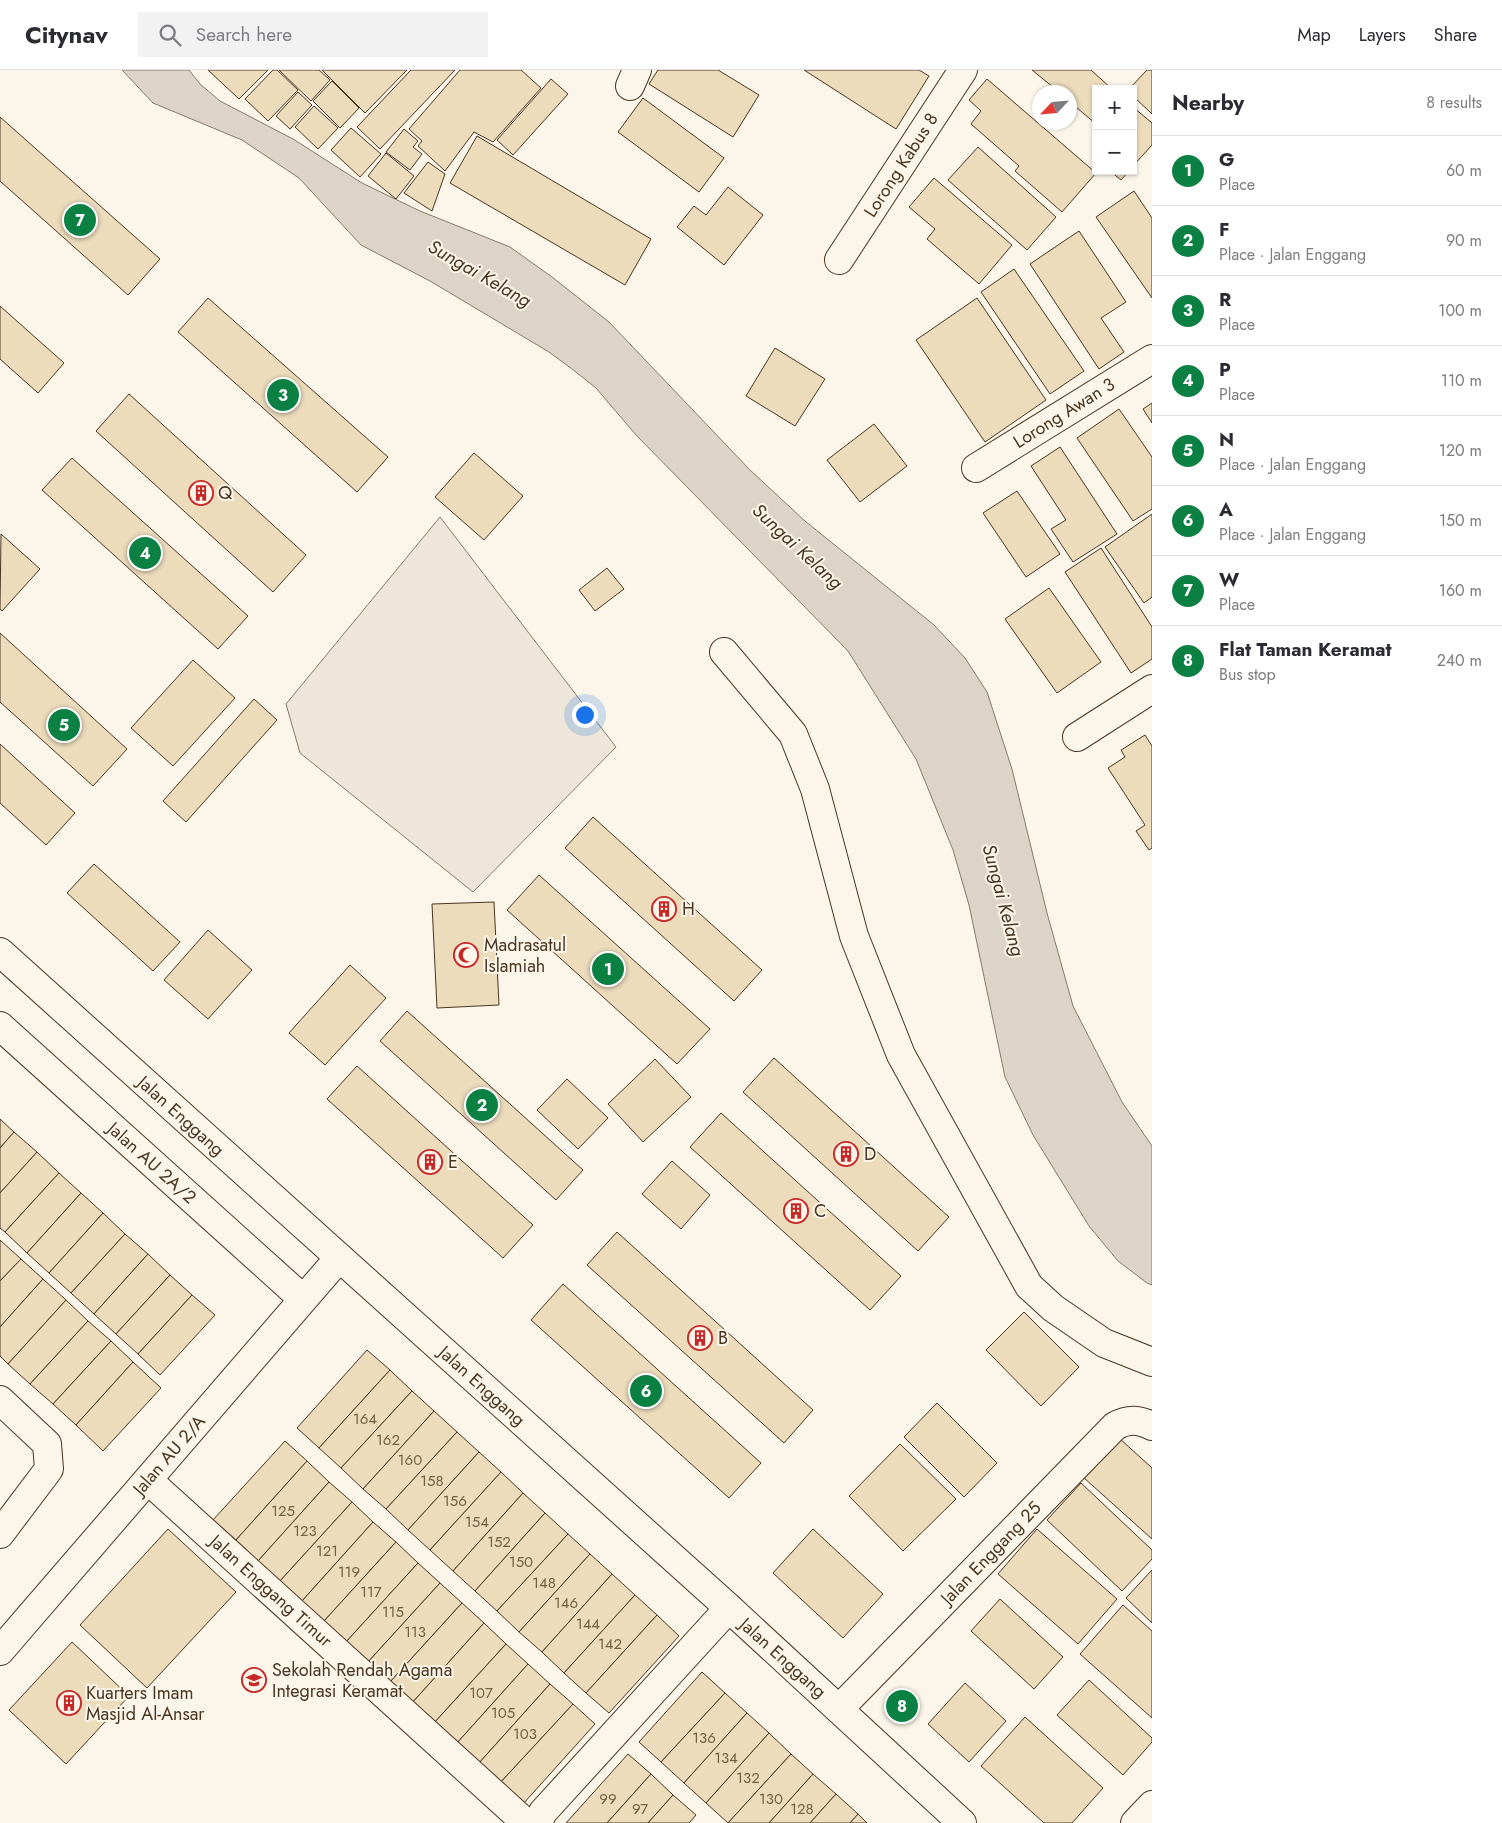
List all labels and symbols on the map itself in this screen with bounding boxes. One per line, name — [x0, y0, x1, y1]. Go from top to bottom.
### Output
north arrow — [1032, 85, 1077, 130]
street label: Lorong Kabus 8 — [857, 108, 945, 222]
pin: 7 — [64, 201, 96, 239]
water label: Sungai Kelang — [423, 233, 537, 314]
street label: Lorong Awan 3 — [1008, 371, 1120, 455]
pin: 3 — [267, 376, 299, 414]
building icon: Q — [188, 480, 214, 506]
place label: Q — [218, 480, 233, 506]
water label: Sungai Kelang — [746, 497, 849, 596]
pin: 4 — [129, 534, 161, 572]
your location — [572, 702, 598, 728]
pin: 5 — [48, 706, 80, 744]
water label: Sungai Kelang — [976, 841, 1032, 960]
building icon: H — [651, 896, 677, 922]
place label: H — [682, 896, 695, 922]
place label: Madrasatul Islamiah — [484, 932, 566, 979]
mosque icon: Madrasatul Islamiah — [453, 942, 479, 968]
pin: 1 — [592, 950, 624, 988]
street label: Jalan Enggang — [130, 1069, 230, 1162]
pin: 2 — [466, 1086, 498, 1124]
street label: Jalan AU 2A/2 — [100, 1115, 202, 1210]
building icon: D — [833, 1141, 859, 1167]
place label: D — [864, 1141, 876, 1167]
building icon: E — [417, 1149, 443, 1175]
place label: E — [448, 1149, 458, 1175]
building icon: C — [783, 1198, 809, 1224]
place label: C — [814, 1198, 826, 1224]
building icon: B — [687, 1325, 713, 1351]
place label: B — [718, 1325, 728, 1351]
street label: Jalan Enggang — [431, 1339, 531, 1432]
pin: 6 — [630, 1372, 662, 1410]
house number: 164 — [353, 1408, 377, 1430]
street label: Jalan AU 2/A — [125, 1409, 211, 1502]
house number: 162 — [376, 1429, 400, 1451]
house number: 160 — [398, 1449, 422, 1471]
house number: 158 — [420, 1470, 444, 1492]
house number: 156 — [443, 1490, 467, 1512]
street label: Jalan Enggang 25 — [933, 1496, 1047, 1612]
house number: 125 — [271, 1500, 295, 1522]
house number: 154 — [465, 1511, 489, 1533]
house number: 123 — [293, 1520, 317, 1542]
street label: Jalan Enggang Timur — [202, 1527, 339, 1654]
house number: 152 — [487, 1531, 511, 1553]
house number: 121 — [316, 1540, 338, 1562]
house number: 150 — [509, 1551, 533, 1573]
house number: 119 — [338, 1561, 360, 1583]
house number: 148 — [532, 1572, 556, 1594]
house number: 117 — [360, 1581, 382, 1603]
house number: 146 — [554, 1592, 578, 1614]
house number: 115 — [382, 1601, 404, 1623]
street label: Jalan Enggang — [732, 1611, 832, 1704]
house number: 144 — [576, 1613, 600, 1635]
house number: 113 — [404, 1621, 426, 1643]
house number: 142 — [598, 1633, 622, 1655]
place label: Sekolah Rendah Agama Integrasi Keramat — [272, 1657, 452, 1704]
school or university icon: Sekolah Rendah Agama Integrasi Keramat — [241, 1667, 267, 1693]
place label: Kuarters Imam Masjid Al-Ansar — [86, 1680, 205, 1727]
house number: 107 — [469, 1682, 493, 1704]
pin: 8 — [886, 1687, 918, 1725]
building icon: Kuarters Imam Masjid Al-Ansar — [56, 1690, 82, 1716]
house number: 105 — [491, 1702, 515, 1724]
house number: 103 — [513, 1723, 537, 1745]
house number: 136 — [692, 1727, 716, 1749]
house number: 134 — [714, 1747, 738, 1769]
house number: 132 — [736, 1767, 760, 1789]
house number: 99 — [599, 1788, 617, 1810]
house number: 130 — [759, 1788, 783, 1810]
house number: 97 — [632, 1798, 648, 1820]
house number: 128 — [790, 1798, 814, 1820]

